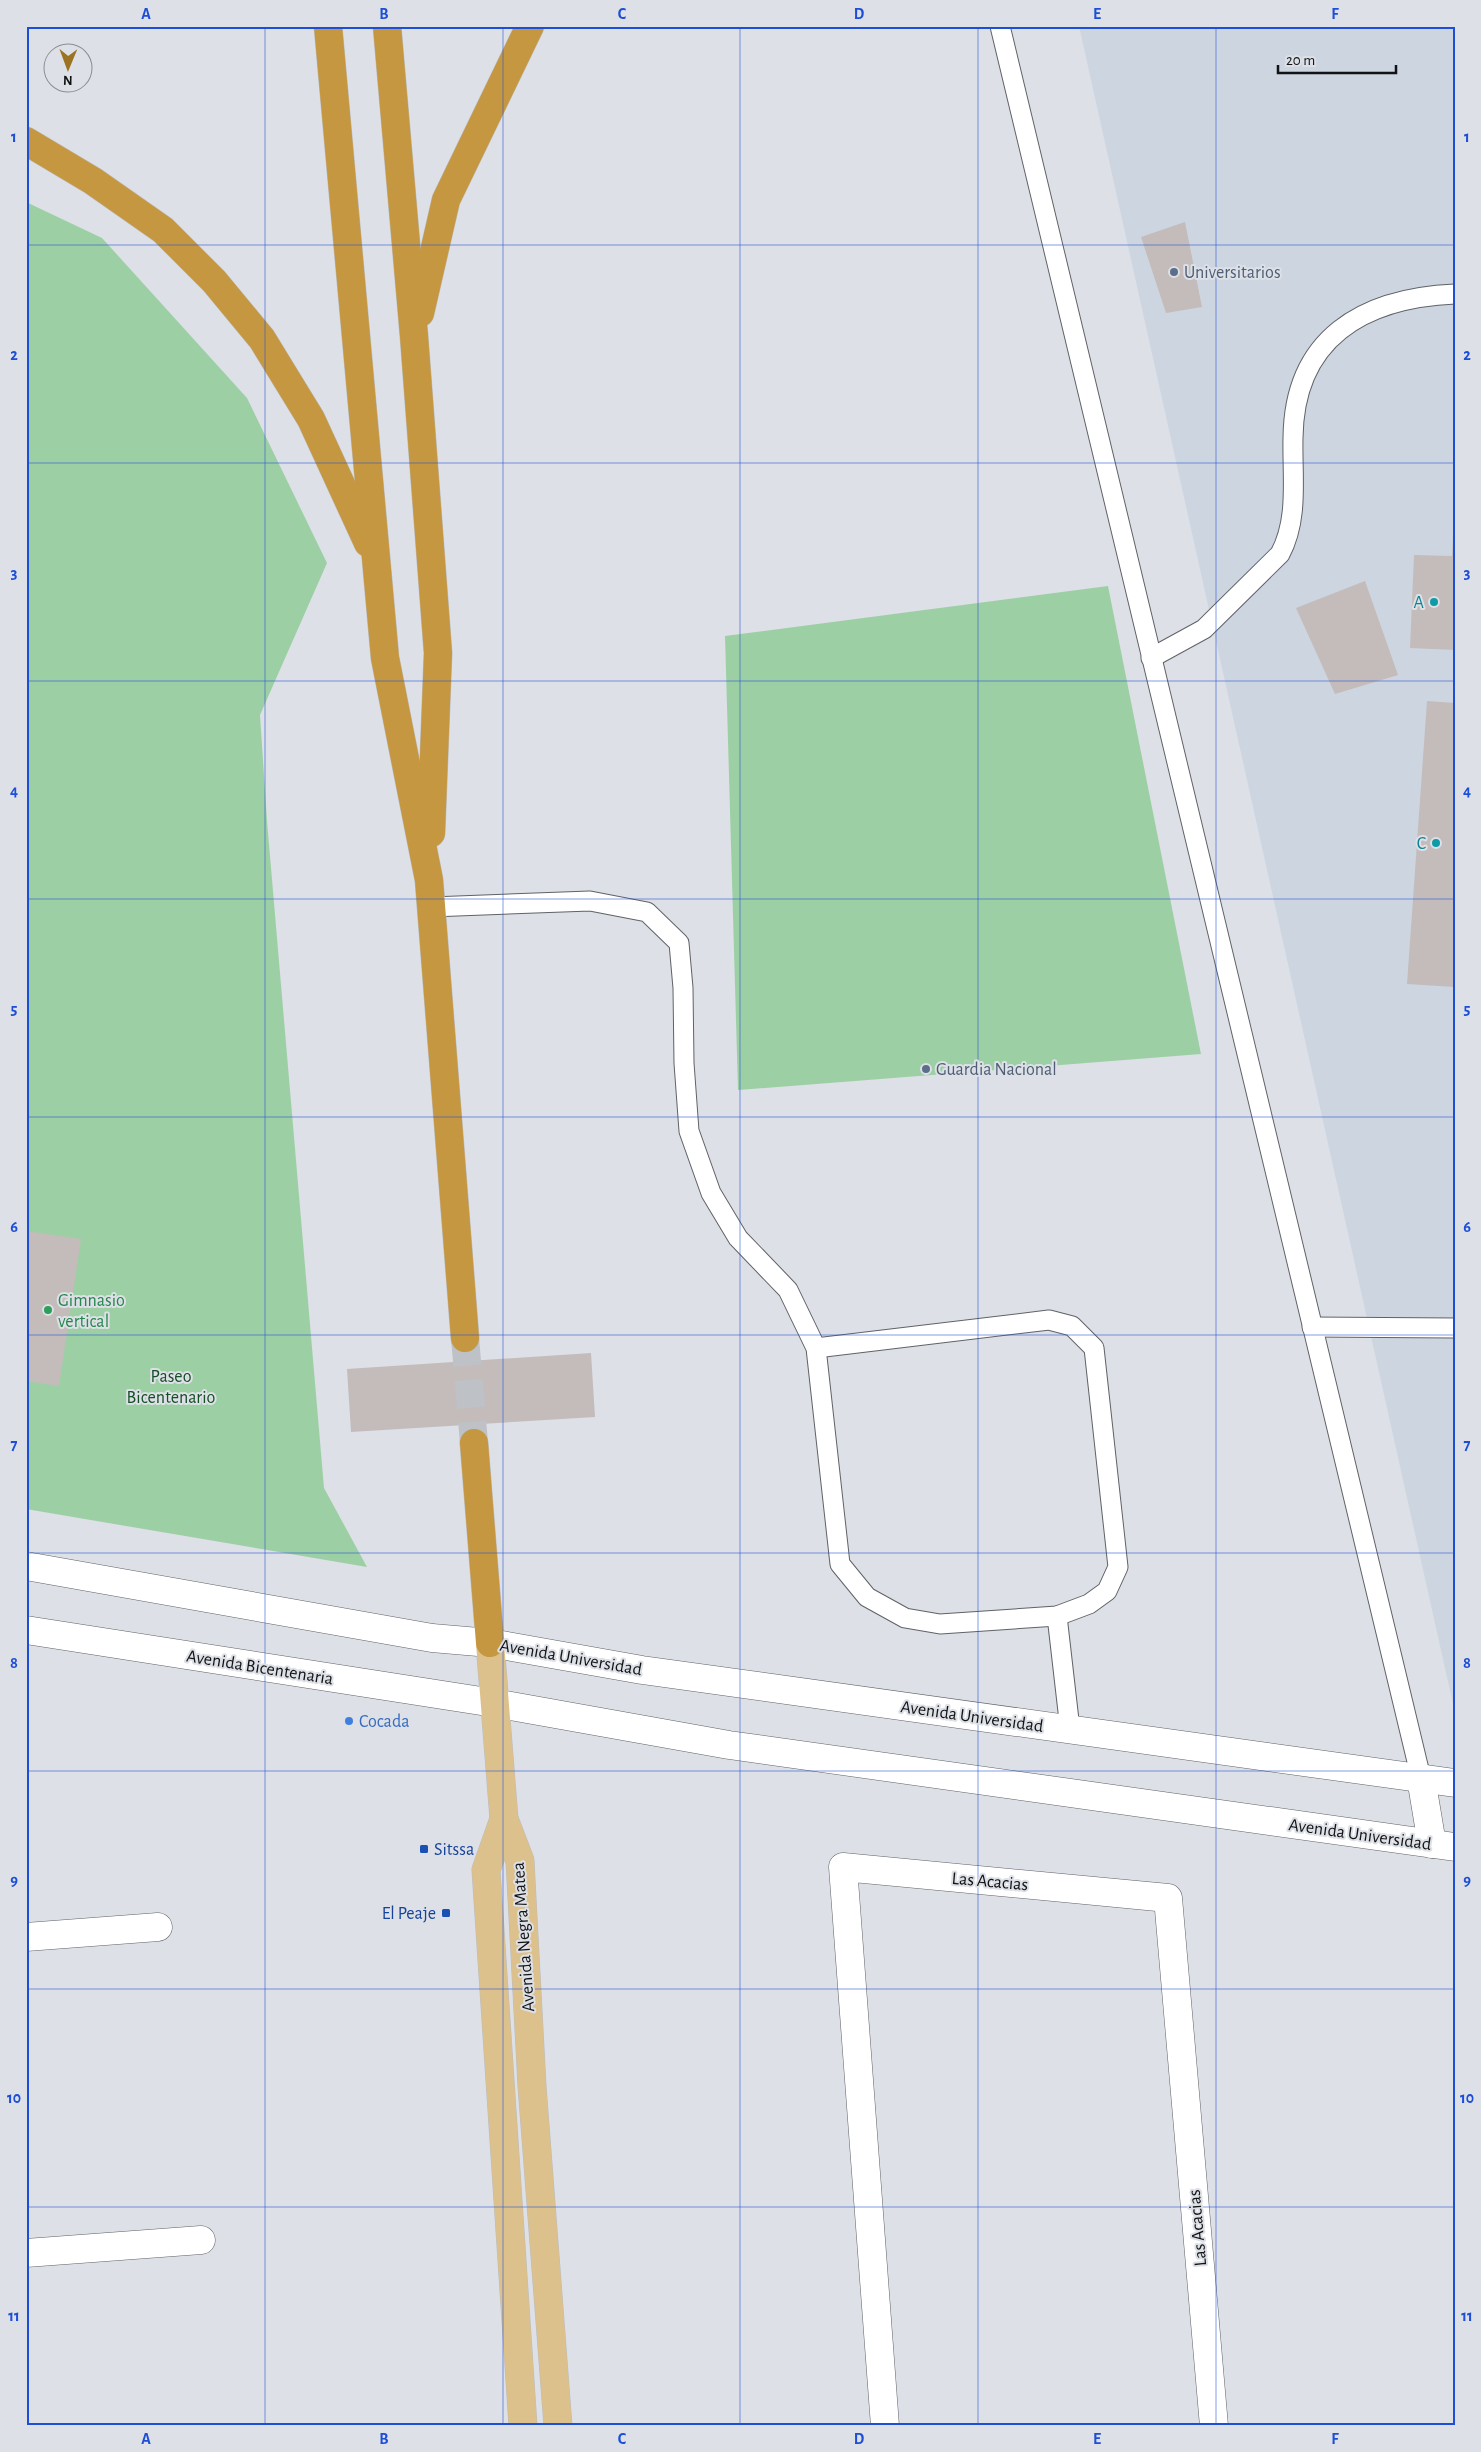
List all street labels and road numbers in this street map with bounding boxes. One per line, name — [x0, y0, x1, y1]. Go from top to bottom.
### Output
street label: Avenida Universidad — [498, 1637, 643, 1679]
street label: Avenida Bicentenaria — [185, 1648, 334, 1688]
street label: Avenida Universidad — [899, 1698, 1044, 1736]
street label: Avenida Universidad — [1287, 1816, 1432, 1854]
street label: Avenida Negra Matea — [510, 1861, 538, 2012]
street label: Las Acacias — [951, 1870, 1029, 1894]
street label: Las Acacias — [1186, 2189, 1210, 2267]

